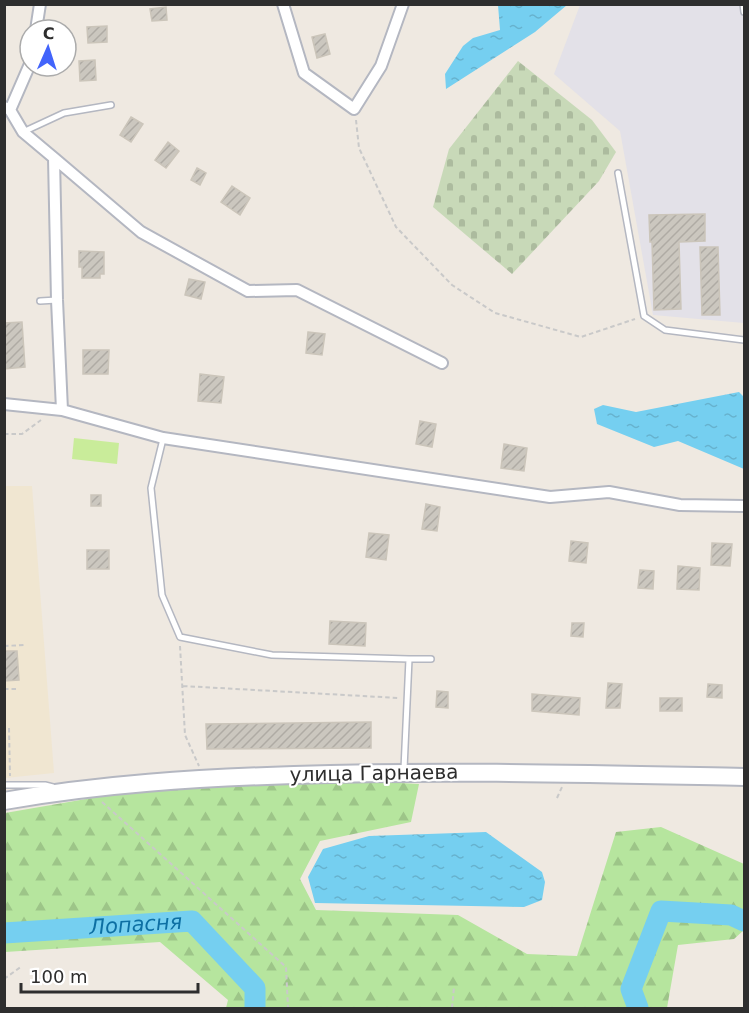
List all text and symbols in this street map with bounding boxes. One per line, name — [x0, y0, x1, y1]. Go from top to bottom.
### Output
north arrow — [18, 18, 78, 78]
text: С — [42, 24, 55, 43]
street label: улица Гарнаева — [289, 760, 459, 786]
water label: Лопасня — [87, 910, 183, 940]
scale bar — [21, 956, 198, 994]
text: 100 m — [30, 966, 88, 987]

